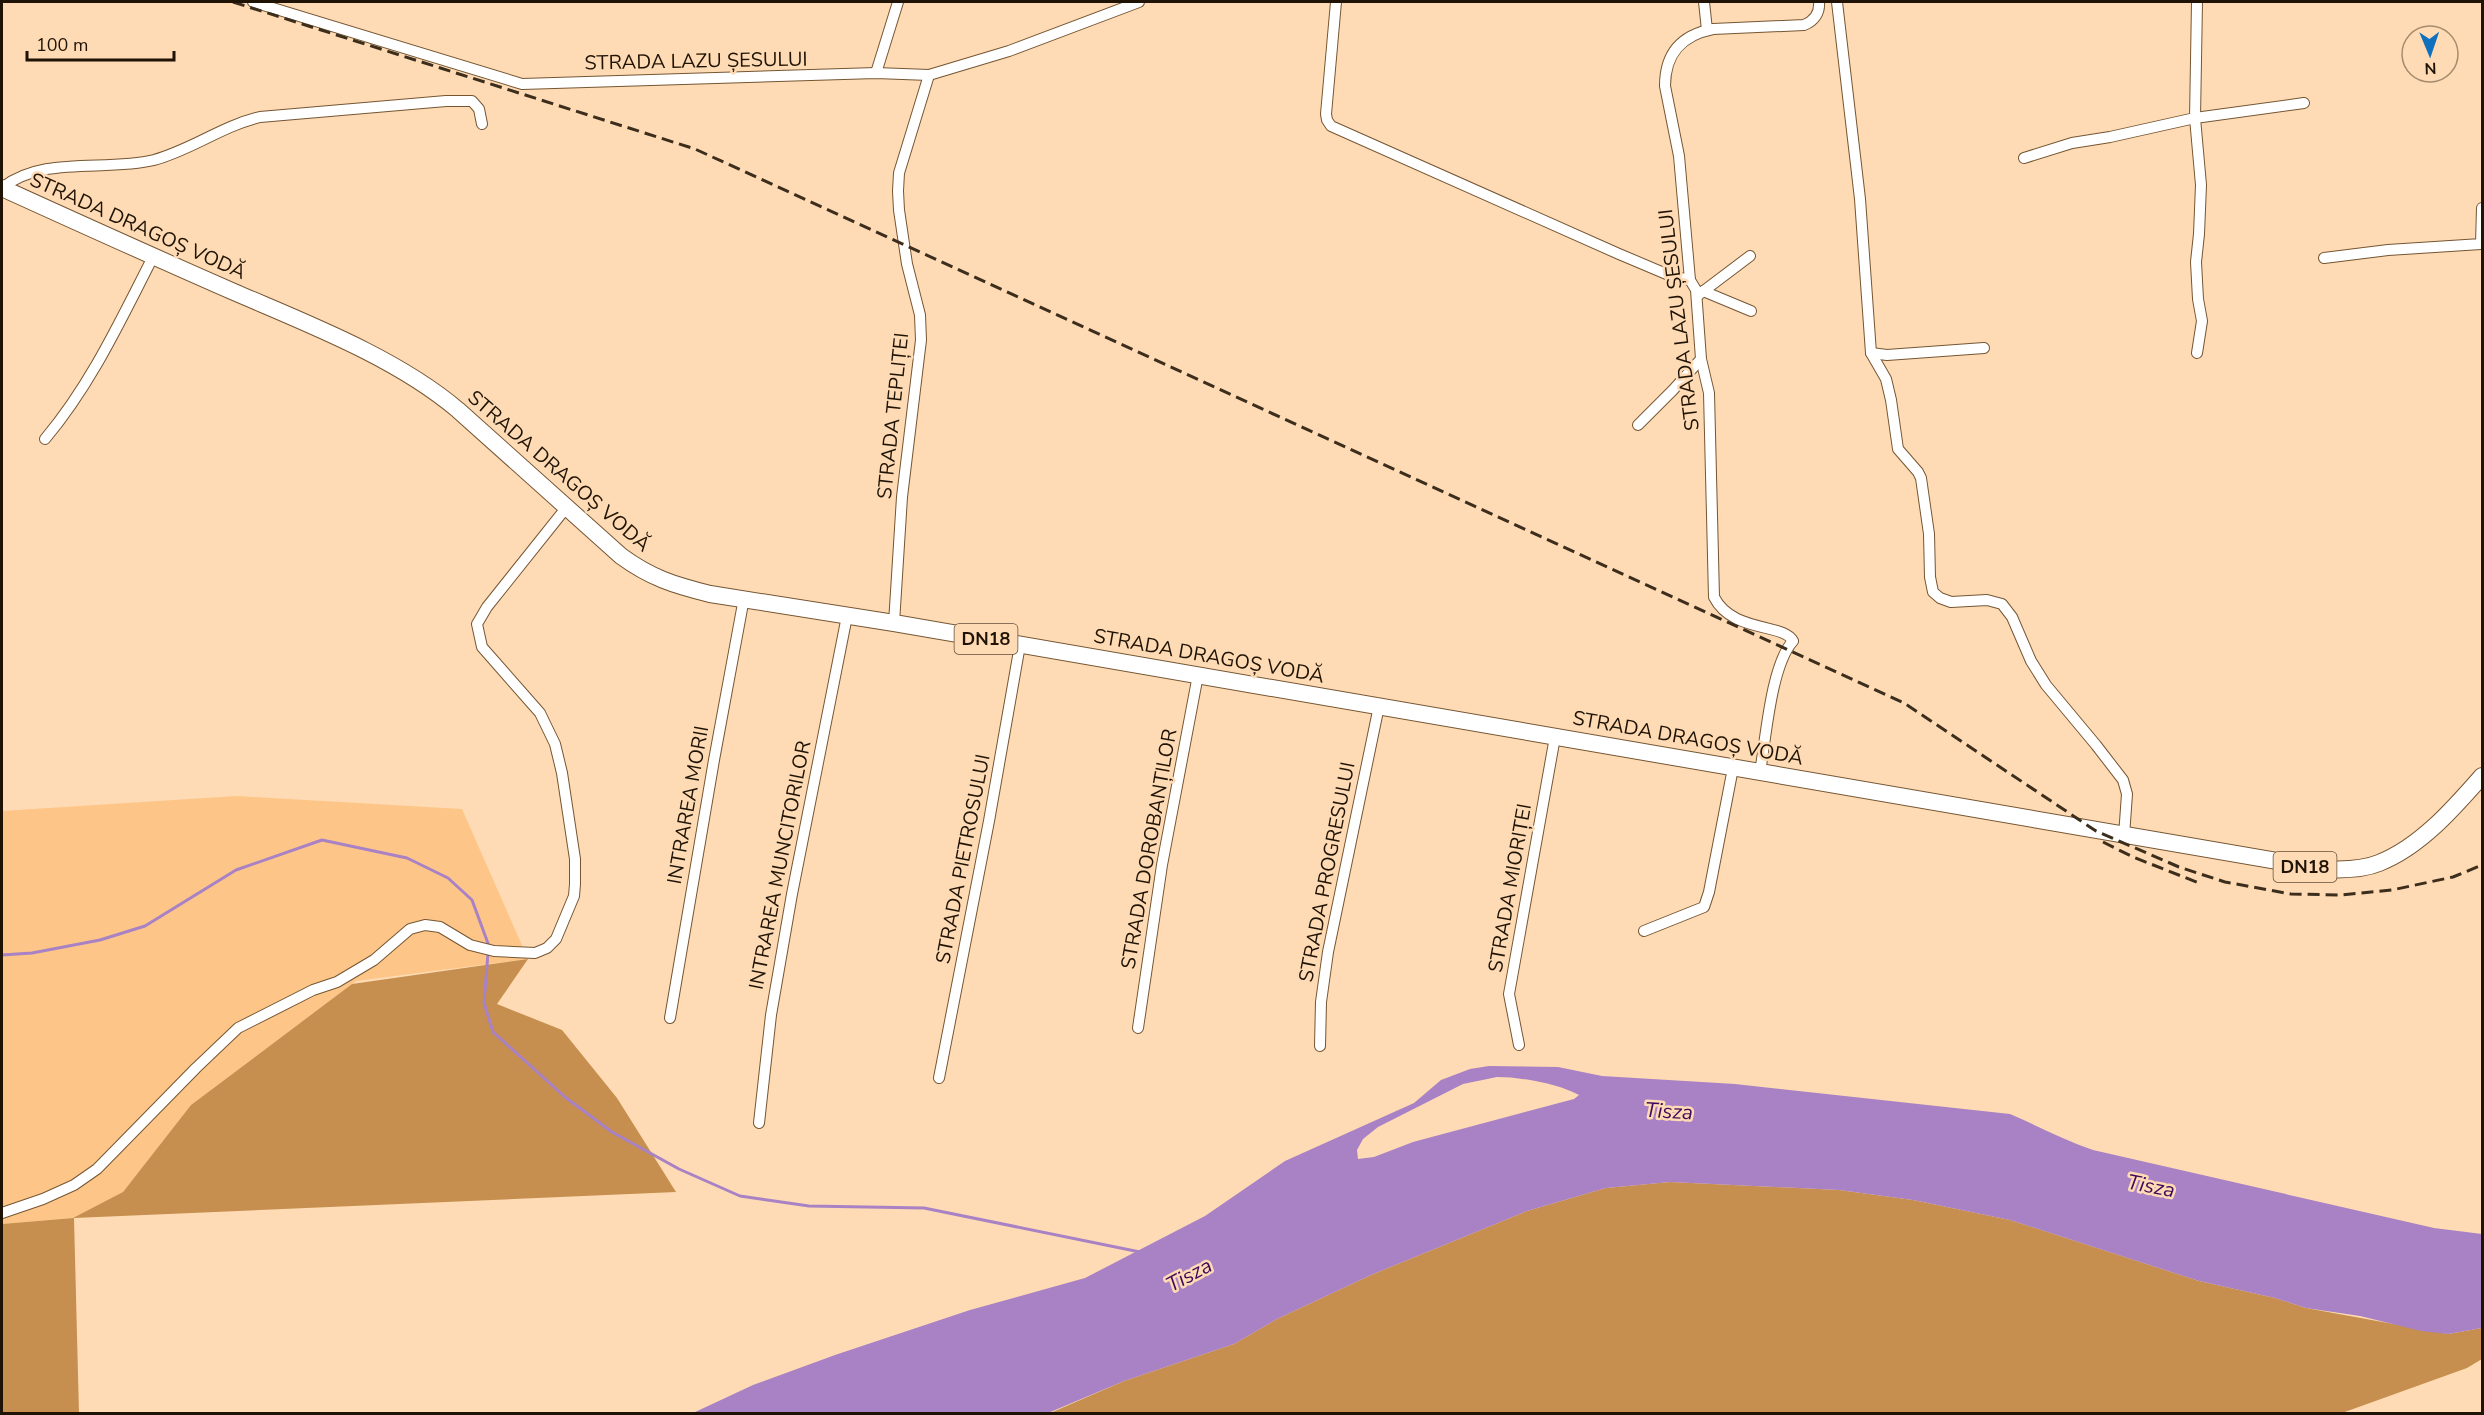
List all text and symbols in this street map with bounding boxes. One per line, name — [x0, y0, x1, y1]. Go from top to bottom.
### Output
scale bar — [27, 24, 174, 62]
north arrow — [2400, 24, 2460, 84]
text: 100 m — [36, 33, 88, 57]
street label: STRADA LAZU ȘESULUI — [584, 46, 808, 76]
text: N — [2424, 57, 2437, 79]
street label: STRADA DRAGOȘ VODĂ — [26, 166, 251, 286]
street label: STRADA LAZU ȘESULUI — [1652, 208, 1706, 432]
street label: STRADA TEPLIȚEI — [871, 331, 915, 501]
street label: STRADA DRAGOȘ VODĂ — [462, 384, 656, 558]
street label: STRADA DRAGOȘ VODĂ — [1092, 622, 1327, 690]
road number: DN18 — [954, 624, 1018, 654]
street label: STRADA DRAGOȘ VODĂ — [1571, 704, 1806, 772]
street label: INTRAREA MORII — [661, 724, 715, 886]
street label: STRADA DOROBANȚILOR — [1115, 727, 1183, 971]
street label: INTRAREA MUNCITORILOR — [743, 738, 817, 992]
street label: STRADA PIETROSULUI — [929, 752, 997, 966]
street label: STRADA PROGRESULUI — [1292, 760, 1362, 984]
street label: STRADA MIORIȚEI — [1482, 801, 1538, 975]
road number: DN18 — [2274, 852, 2336, 882]
water label: Tisza — [1644, 1096, 1694, 1126]
water label: Tisza — [2125, 1168, 2177, 1204]
water label: Tisza — [1161, 1251, 1217, 1299]

